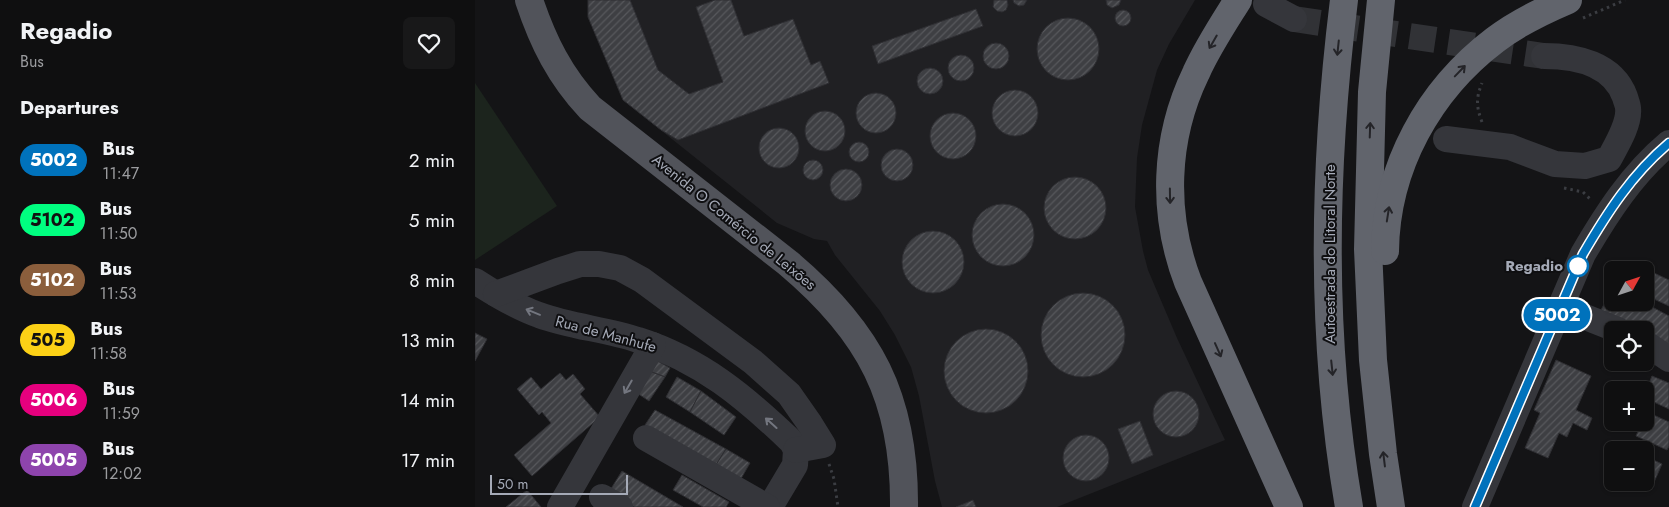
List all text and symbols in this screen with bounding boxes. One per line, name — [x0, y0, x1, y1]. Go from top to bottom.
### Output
text: Regadio — [20, 13, 112, 48]
button: heart — [403, 17, 455, 69]
one-way arrow — [1207, 34, 1217, 48]
one-way arrow — [1333, 40, 1343, 56]
text: Bus — [20, 50, 44, 73]
one-way arrow — [1454, 65, 1466, 78]
text: Departures — [20, 94, 119, 121]
one-way arrow — [1366, 122, 1375, 138]
text: Bus — [102, 135, 134, 162]
text: 5002 — [30, 147, 77, 173]
text: 2 min — [409, 147, 455, 174]
street label: Avenida O Comércio de Leixões — [647, 149, 821, 295]
text: 11:47 — [102, 162, 139, 185]
street label: Autoestrada do Litoral Norte — [1319, 164, 1341, 344]
one-way arrow — [1165, 188, 1175, 204]
text: Bus — [100, 195, 132, 222]
one-way arrow — [1384, 206, 1394, 222]
text: 5102 — [30, 207, 75, 233]
text: 5 min — [409, 207, 455, 234]
text: 11:50 — [100, 222, 137, 245]
text: Bus — [100, 255, 132, 282]
place label: Regadio — [1505, 255, 1563, 277]
marker: Regadio — [1567, 255, 1589, 277]
north arrow — [1604, 261, 1654, 311]
map controls — [1604, 261, 1654, 491]
text: 5102 — [30, 267, 75, 293]
text: 8 min — [409, 267, 455, 294]
text: 11:53 — [100, 282, 136, 305]
line badge: 5002 — [1522, 299, 1592, 331]
text: 5002 — [1533, 302, 1581, 328]
one-way arrow — [526, 307, 541, 317]
street label: Rua de Manhufe — [553, 310, 659, 358]
text: Bus — [90, 315, 122, 342]
button: locate — [1604, 321, 1654, 371]
text: 505 — [30, 327, 65, 353]
text: 13 min — [401, 327, 455, 354]
text: 11:58 — [90, 342, 127, 365]
one-way arrow — [1213, 342, 1223, 357]
one-way arrow — [1327, 360, 1337, 376]
text: Bus — [102, 375, 135, 402]
one-way arrow — [623, 380, 633, 394]
button: + — [1604, 381, 1654, 431]
text: 5006 — [30, 387, 77, 413]
text: 14 min — [400, 387, 455, 414]
text: 11:59 — [102, 402, 140, 425]
one-way arrow — [765, 417, 778, 429]
text: Bus — [102, 435, 134, 462]
button: − — [1604, 441, 1654, 491]
text: 5005 — [30, 447, 77, 473]
text: 17 min — [401, 447, 455, 474]
one-way arrow — [1378, 451, 1388, 467]
text: 12:02 — [102, 462, 142, 485]
scale bar — [490, 472, 627, 495]
text: 50 m — [497, 474, 528, 494]

